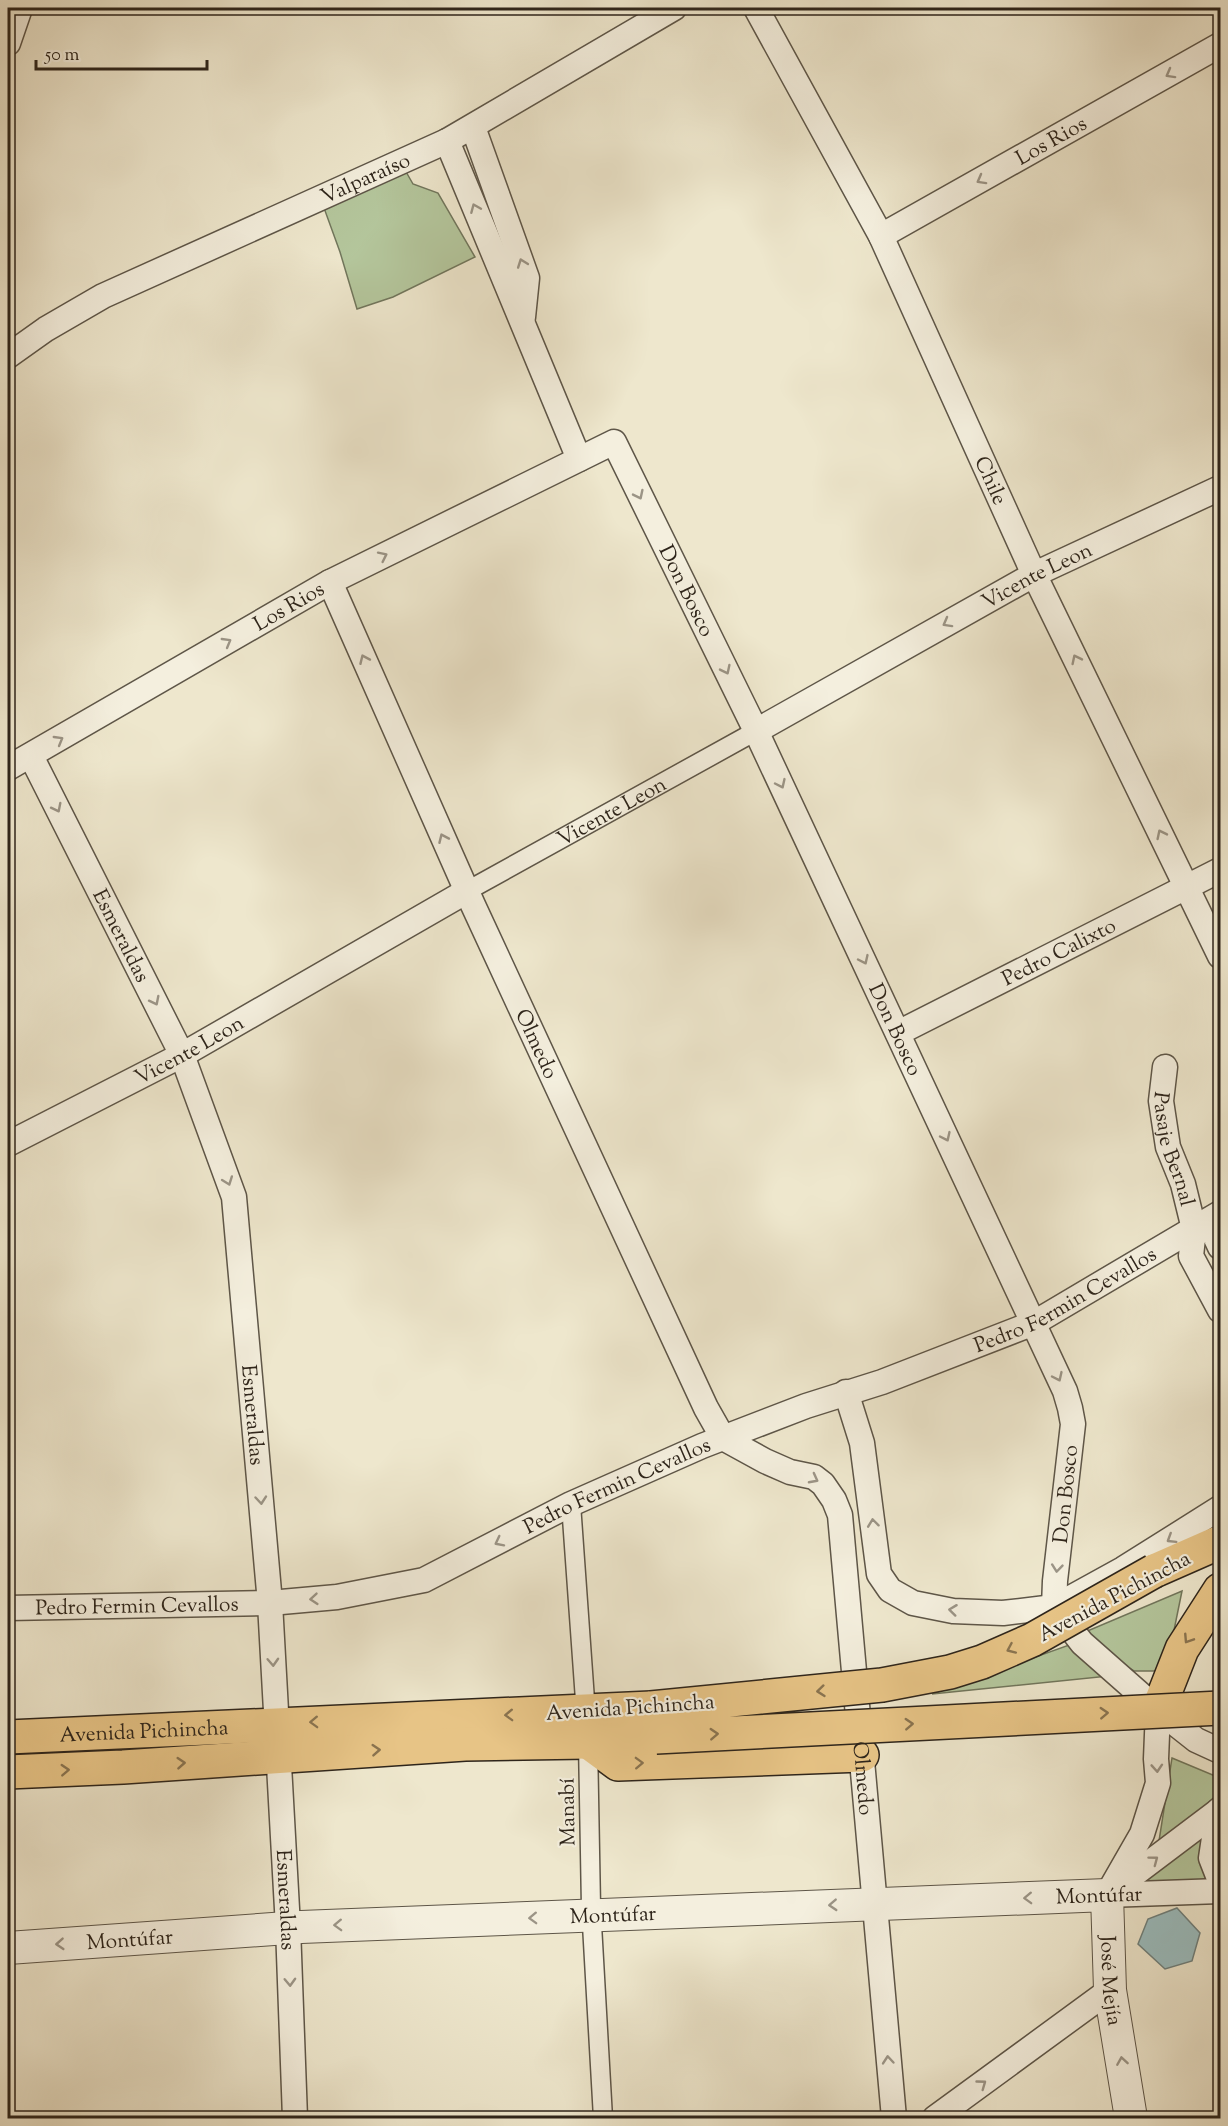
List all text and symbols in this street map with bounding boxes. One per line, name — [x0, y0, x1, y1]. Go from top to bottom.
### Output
scale bar — [36, 33, 207, 71]
text: 50 m — [44, 43, 80, 69]
one-way arrow — [1165, 67, 1176, 78]
street label: Los Rios — [1011, 110, 1093, 174]
street label: Valparaíso — [316, 146, 416, 213]
one-way arrow — [977, 173, 988, 184]
one-way arrow — [470, 203, 482, 214]
one-way arrow — [516, 258, 529, 268]
street label: Chile — [965, 452, 1014, 510]
one-way arrow — [632, 488, 644, 499]
street label: Vicente Leon — [977, 536, 1098, 618]
street label: Don Bosco — [650, 540, 720, 642]
one-way arrow — [376, 552, 387, 564]
street label: Los Rios — [248, 575, 331, 640]
one-way arrow — [943, 616, 953, 627]
one-way arrow — [221, 638, 231, 649]
one-way arrow — [1071, 654, 1083, 665]
one-way arrow — [360, 655, 372, 666]
one-way arrow — [718, 663, 730, 674]
one-way arrow — [53, 736, 63, 747]
street label: Vicente Leon — [552, 770, 672, 855]
one-way arrow — [773, 777, 785, 788]
one-way arrow — [50, 802, 62, 813]
one-way arrow — [1157, 829, 1169, 840]
one-way arrow — [439, 833, 451, 844]
street label: Esmeraldas — [84, 884, 156, 988]
street label: Pedro Calixto — [997, 912, 1122, 995]
one-way arrow — [856, 954, 868, 965]
street label: Don Bosco — [859, 979, 928, 1081]
one-way arrow — [148, 994, 159, 1005]
street label: Olmedo — [506, 1005, 565, 1084]
street label: Vicente Leon — [130, 1009, 250, 1094]
street label: Pasaje Bernal — [1144, 1090, 1201, 1210]
one-way arrow — [939, 1130, 951, 1141]
one-way arrow — [221, 1175, 234, 1186]
street label: Pedro Fermin Cevallos — [970, 1241, 1163, 1362]
street label: Esmeraldas — [232, 1364, 271, 1467]
one-way arrow — [1050, 1370, 1062, 1381]
street label: Pedro Fermin Cevallos — [519, 1431, 716, 1543]
street label: Don Bosco — [1047, 1443, 1087, 1545]
one-way arrow — [808, 1472, 819, 1484]
one-way arrow — [254, 1495, 267, 1504]
one-way arrow — [867, 1518, 879, 1527]
one-way arrow — [1167, 1532, 1177, 1544]
one-way arrow — [494, 1534, 505, 1546]
street label: Avenida Pichincha — [1033, 1545, 1197, 1651]
one-way arrow — [1051, 1563, 1064, 1573]
street label: Pedro Fermin Cevallos — [35, 1591, 239, 1624]
one-way arrow — [310, 1592, 319, 1605]
one-way arrow — [948, 1604, 957, 1617]
one-way arrow — [1184, 1632, 1195, 1643]
one-way arrow — [1006, 1642, 1017, 1654]
one-way arrow — [267, 1657, 280, 1666]
one-way arrow — [817, 1684, 826, 1697]
street label: Avenida Pichincha — [545, 1688, 716, 1730]
one-way arrow — [1099, 1707, 1108, 1720]
one-way arrow — [504, 1708, 513, 1721]
street label: Avenida Pichincha — [59, 1714, 229, 1752]
one-way arrow — [309, 1716, 318, 1729]
one-way arrow — [904, 1717, 913, 1730]
one-way arrow — [710, 1727, 719, 1740]
street label: Olmedo — [843, 1740, 880, 1817]
one-way arrow — [372, 1744, 381, 1757]
one-way arrow — [177, 1757, 186, 1770]
one-way arrow — [635, 1757, 644, 1769]
one-way arrow — [61, 1763, 70, 1776]
one-way arrow — [1150, 1764, 1163, 1773]
street label: Manabí — [553, 1778, 585, 1846]
street label: Esmeraldas — [267, 1849, 302, 1951]
one-way arrow — [1147, 1856, 1158, 1867]
street label: Montúfar — [1055, 1880, 1143, 1913]
one-way arrow — [1023, 1891, 1032, 1904]
one-way arrow — [829, 1899, 838, 1911]
street label: Montúfar — [569, 1900, 657, 1933]
one-way arrow — [528, 1912, 537, 1924]
one-way arrow — [333, 1919, 342, 1932]
street label: Montúfar — [86, 1923, 174, 1959]
street label: José Mejía — [1091, 1934, 1129, 2028]
one-way arrow — [55, 1937, 64, 1950]
one-way arrow — [284, 1978, 296, 1987]
one-way arrow — [882, 2056, 895, 2065]
one-way arrow — [1116, 2056, 1128, 2065]
one-way arrow — [975, 2080, 986, 2091]

